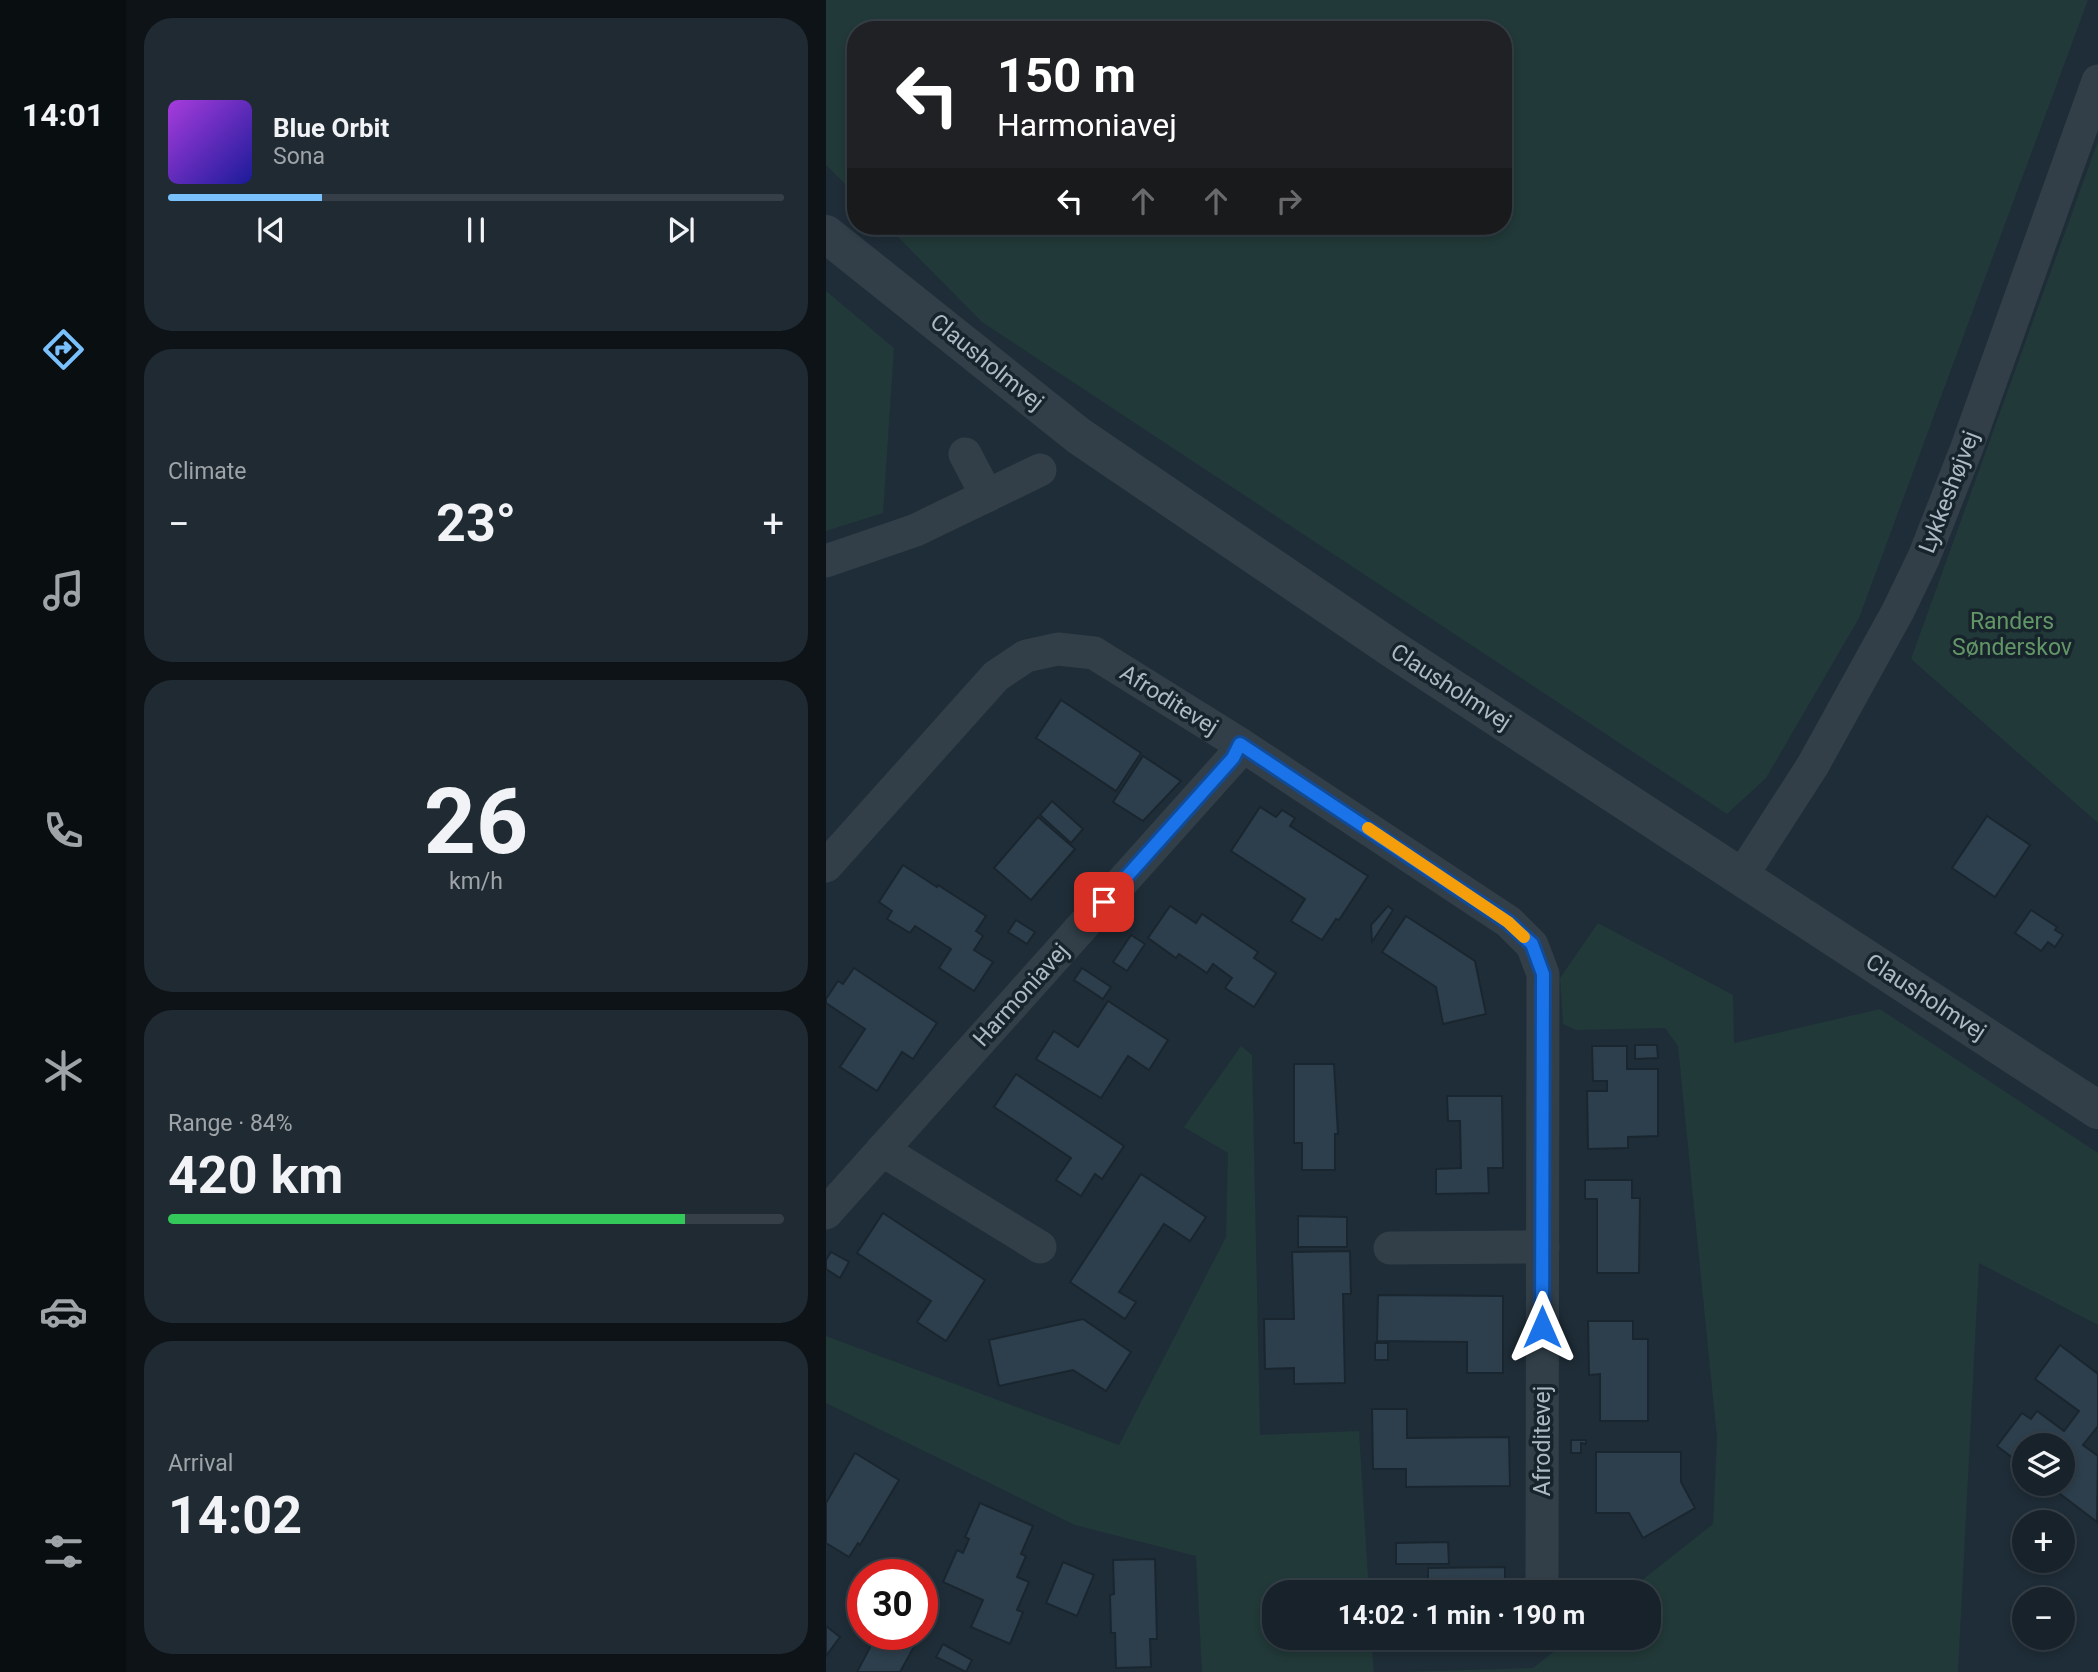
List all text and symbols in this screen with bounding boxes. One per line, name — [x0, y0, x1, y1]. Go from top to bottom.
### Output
text: 150 m — [997, 47, 1136, 104]
icon: left — [882, 49, 973, 140]
text: 14:01 — [22, 96, 104, 134]
text: Harmoniavej — [997, 106, 1177, 144]
text: Blue Orbit — [273, 113, 389, 143]
text: Sona — [273, 143, 325, 170]
icon: left — [1051, 182, 1089, 220]
icon: ahead — [1124, 182, 1162, 220]
icon: ahead — [1197, 182, 1235, 220]
icon: right — [1270, 182, 1308, 220]
icon: previous — [252, 211, 290, 249]
icon: pause — [457, 211, 495, 249]
icon: next — [662, 211, 700, 249]
street label: Clausholmvej — [925, 308, 1049, 416]
icon: directions — [39, 325, 88, 374]
street label: Lykkeshøjvej — [1913, 427, 1985, 557]
text: Climate — [168, 458, 247, 485]
text: 23° — [436, 493, 516, 554]
text: − — [168, 502, 190, 546]
text: + — [762, 502, 784, 546]
icon: music — [39, 566, 88, 615]
park label: Randers Sønderskov — [1952, 608, 2072, 661]
street label: Clausholmvej — [1386, 638, 1516, 736]
street label: Afroditevej — [1115, 659, 1223, 741]
text: 26 — [424, 769, 528, 875]
icon: phone — [39, 806, 88, 855]
text: km/h — [449, 868, 503, 895]
pin — [1074, 872, 1134, 932]
icon: arrive — [1085, 883, 1123, 921]
street label: Harmoniavej — [968, 938, 1074, 1052]
street label: Clausholmvej — [1861, 948, 1991, 1046]
icon: climate — [39, 1046, 88, 1095]
text: Range · 84% — [168, 1110, 293, 1137]
text: 420 km — [168, 1145, 343, 1206]
icon: car — [39, 1287, 88, 1336]
position arrow — [1505, 1290, 1579, 1364]
street label: Afroditevej — [1529, 1386, 1556, 1496]
map controls — [2012, 1433, 2075, 1650]
button: layers — [2012, 1433, 2075, 1496]
text: Arrival — [168, 1450, 233, 1477]
text: 14:02 — [168, 1485, 302, 1546]
button: + — [2012, 1510, 2075, 1573]
icon: filters — [39, 1527, 88, 1576]
speed limit sign: 30 — [847, 1559, 938, 1650]
button: − — [2012, 1587, 2075, 1650]
text: 14:02 · 1 min · 190 m — [1338, 1600, 1585, 1630]

